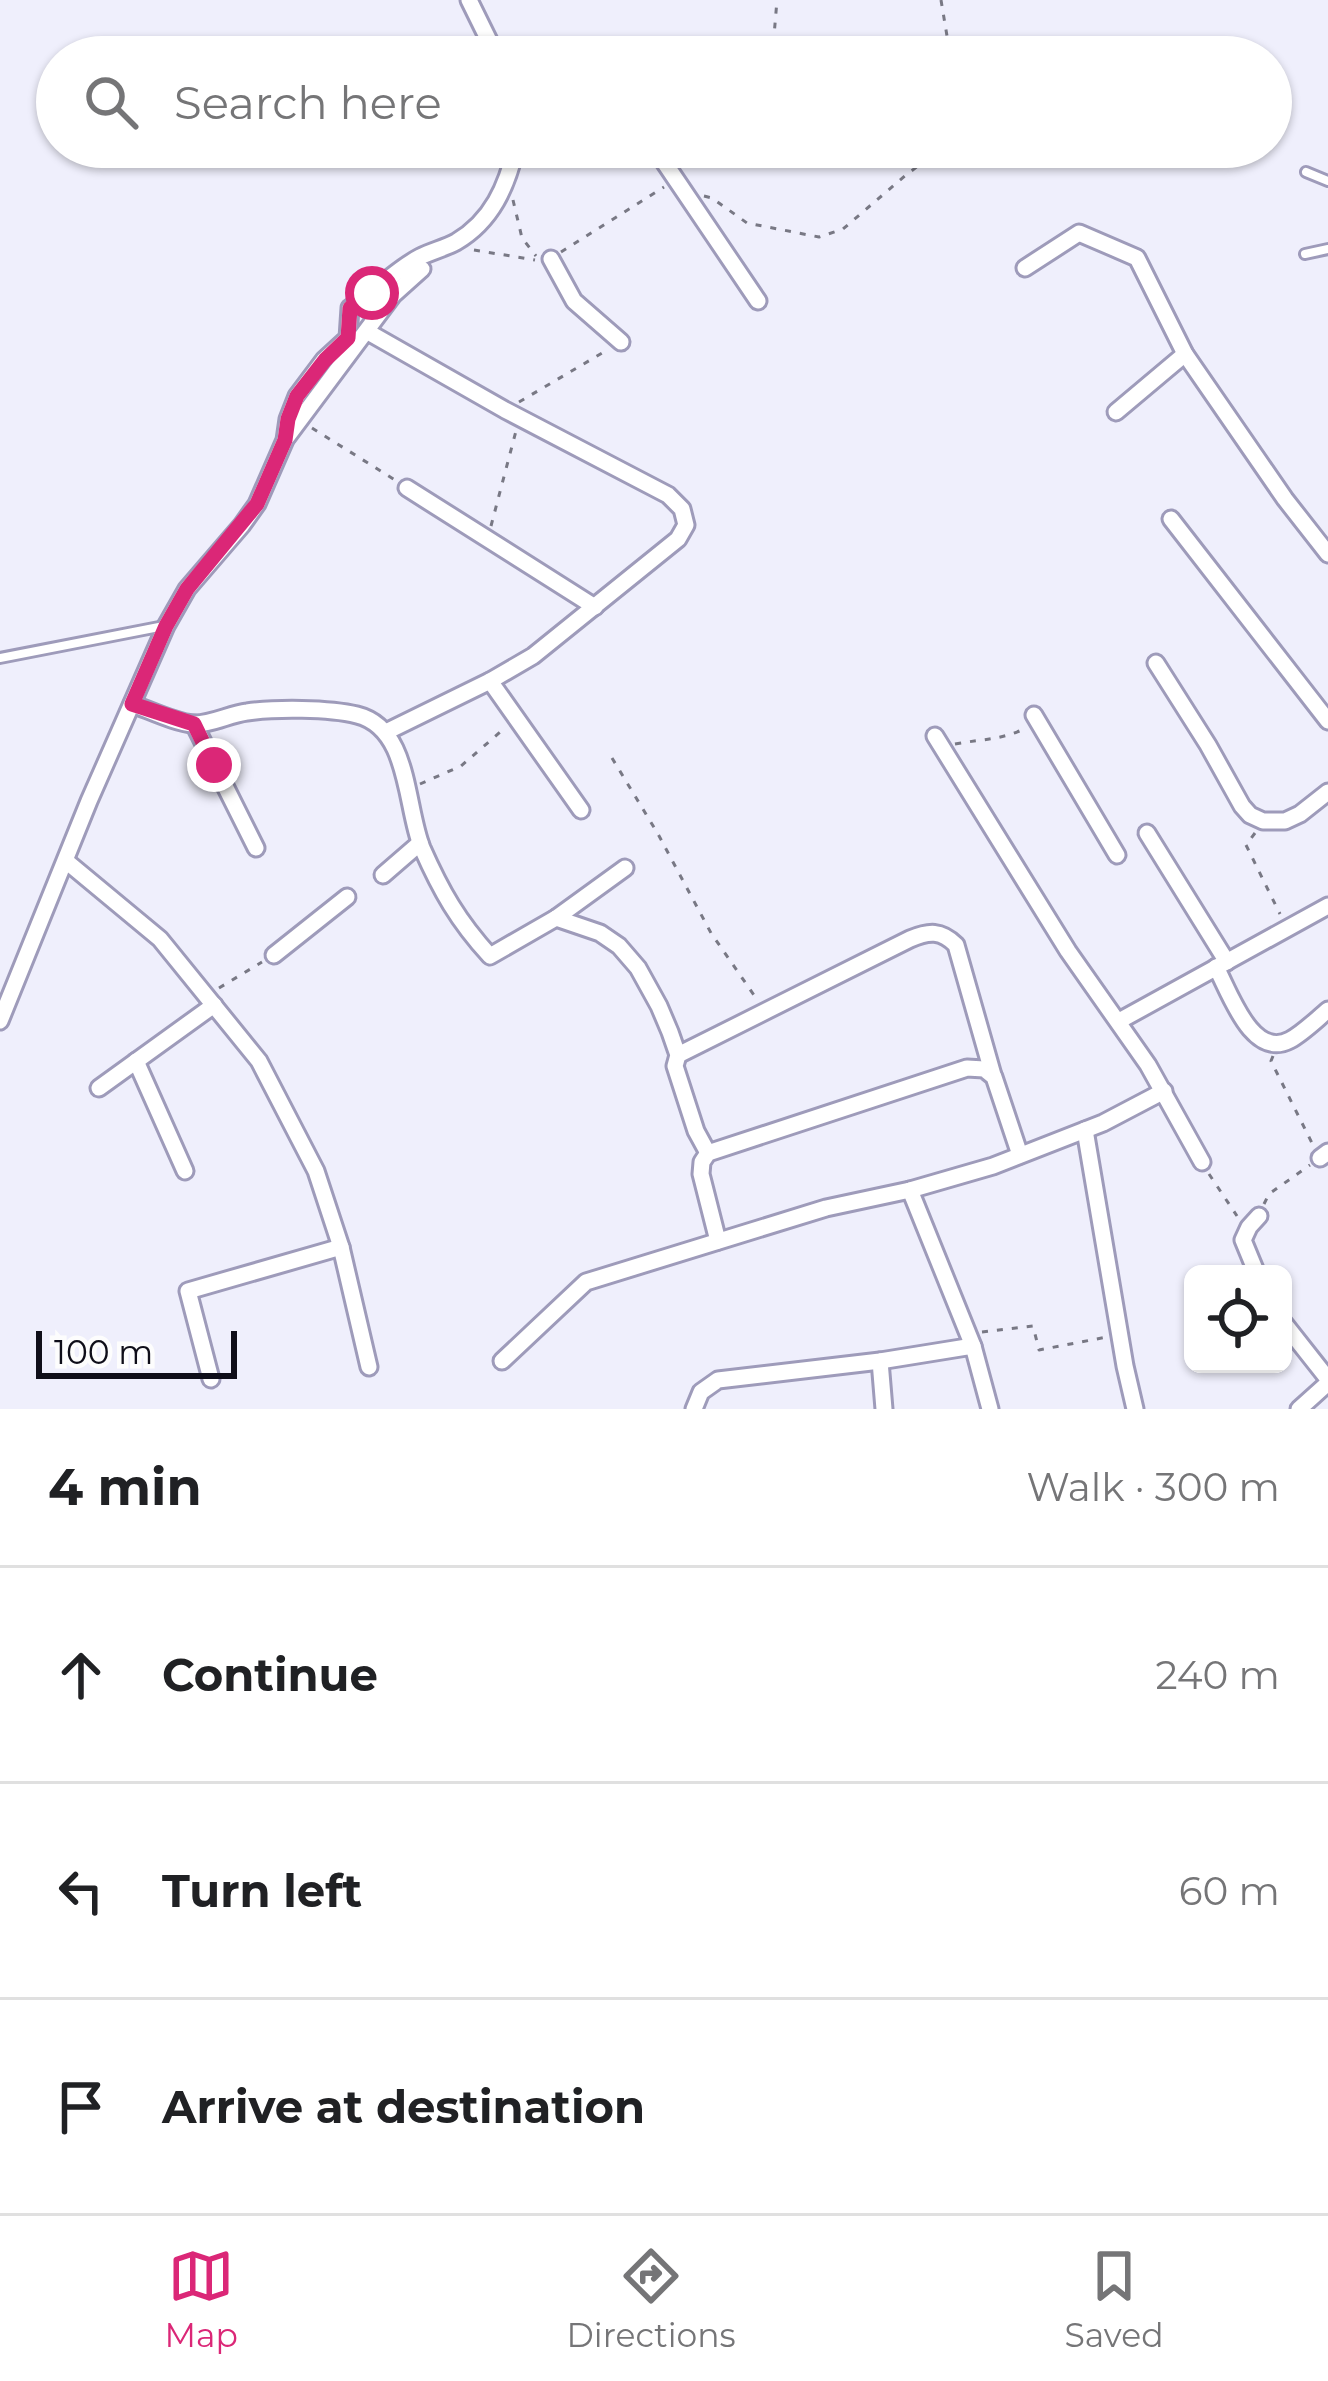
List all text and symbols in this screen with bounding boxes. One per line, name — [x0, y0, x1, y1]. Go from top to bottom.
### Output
search box — [36, 36, 1292, 168]
icon: search — [78, 69, 144, 135]
text: Search here — [174, 75, 442, 130]
route start — [345, 266, 399, 320]
route end — [187, 738, 241, 792]
map controls — [1184, 1265, 1292, 1373]
button: locate — [1184, 1265, 1292, 1373]
scale bar — [36, 1325, 237, 1378]
text: 100 m — [54, 1332, 153, 1372]
text: 4 min — [48, 1456, 202, 1518]
text: Walk · 300 m — [1026, 1463, 1280, 1511]
icon: ahead — [48, 1642, 114, 1708]
text: Continue — [162, 1647, 378, 1702]
text: 240 m — [1156, 1651, 1280, 1699]
icon: left — [48, 1858, 114, 1924]
text: Turn left — [162, 1863, 362, 1918]
text: 60 m — [1179, 1867, 1280, 1915]
icon: arrive — [48, 2074, 114, 2140]
text: Arrive at destination — [162, 2079, 645, 2134]
tab: Map — [164, 2243, 238, 2355]
tab: Directions — [567, 2243, 736, 2355]
tab: Saved — [1064, 2243, 1164, 2355]

